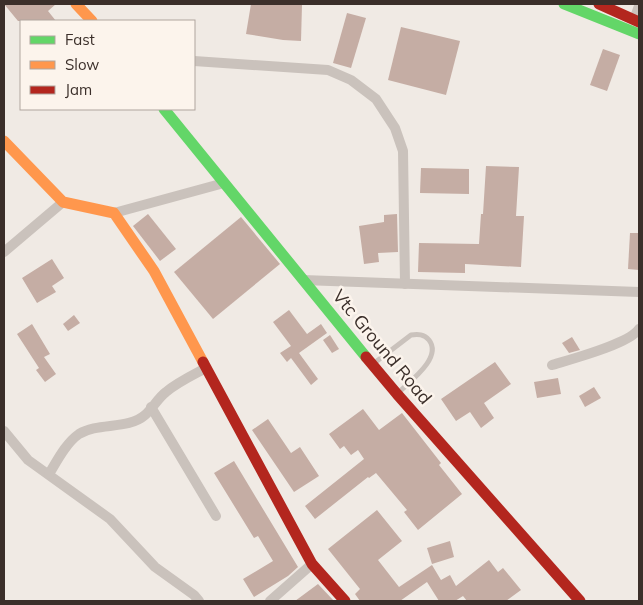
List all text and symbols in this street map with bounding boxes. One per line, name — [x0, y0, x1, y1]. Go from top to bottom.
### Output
legend — [20, 20, 195, 110]
text: Fast — [65, 30, 95, 49]
text: Slow — [65, 55, 99, 74]
text: Jam — [65, 80, 92, 99]
street label: Vtc Ground Road — [328, 285, 437, 409]

